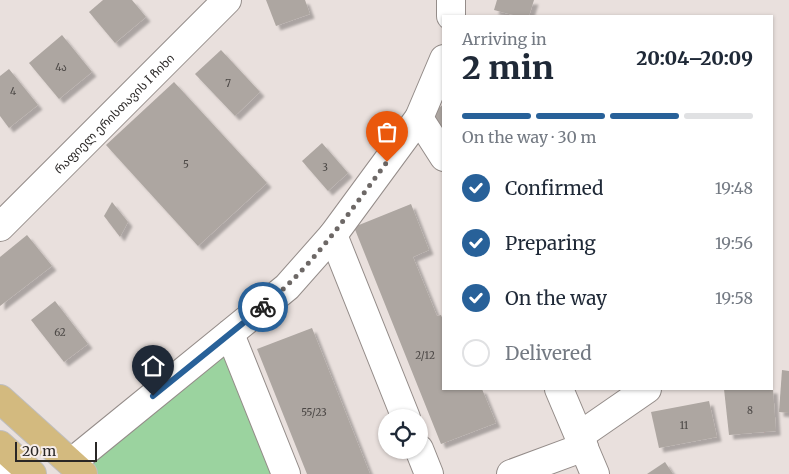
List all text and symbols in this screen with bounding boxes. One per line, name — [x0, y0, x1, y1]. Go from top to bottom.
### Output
text: Arriving in — [462, 29, 547, 49]
text: 20:04–20:09 — [636, 46, 753, 70]
text: 2 min — [462, 48, 554, 88]
street label: რაფიელ ერისთავის I ჩიხი — [51, 50, 177, 176]
house number: 4ა — [55, 61, 67, 74]
house number: 7 — [225, 77, 231, 90]
house number: 4 — [10, 85, 16, 98]
pin — [366, 111, 408, 162]
icon: bag — [373, 118, 401, 146]
text: On the way · 30 m — [462, 127, 596, 147]
house number: 5 — [183, 158, 189, 171]
house number: 3 — [322, 161, 328, 174]
icon: check — [462, 174, 490, 202]
text: Confirmed — [505, 176, 603, 200]
text: 19:48 — [715, 178, 753, 198]
icon: check — [462, 229, 490, 257]
text: Preparing — [505, 231, 596, 255]
text: 19:56 — [715, 233, 753, 253]
courier — [238, 282, 288, 332]
icon: check — [462, 284, 490, 312]
text: On the way — [505, 286, 607, 310]
text: 19:58 — [715, 288, 753, 308]
icon: bike — [249, 293, 277, 321]
house number: 62 — [54, 326, 66, 339]
text: Delivered — [505, 341, 592, 365]
pin — [132, 345, 174, 396]
house number: 2/12 — [415, 349, 435, 362]
icon: home — [139, 352, 167, 380]
house number: 8 — [747, 404, 753, 417]
house number: 55/23 — [301, 406, 327, 419]
map controls — [378, 409, 428, 459]
button: locate — [378, 409, 428, 459]
house number: 11 — [680, 419, 689, 432]
scale bar — [15, 439, 98, 462]
text: 20 m — [22, 442, 56, 460]

